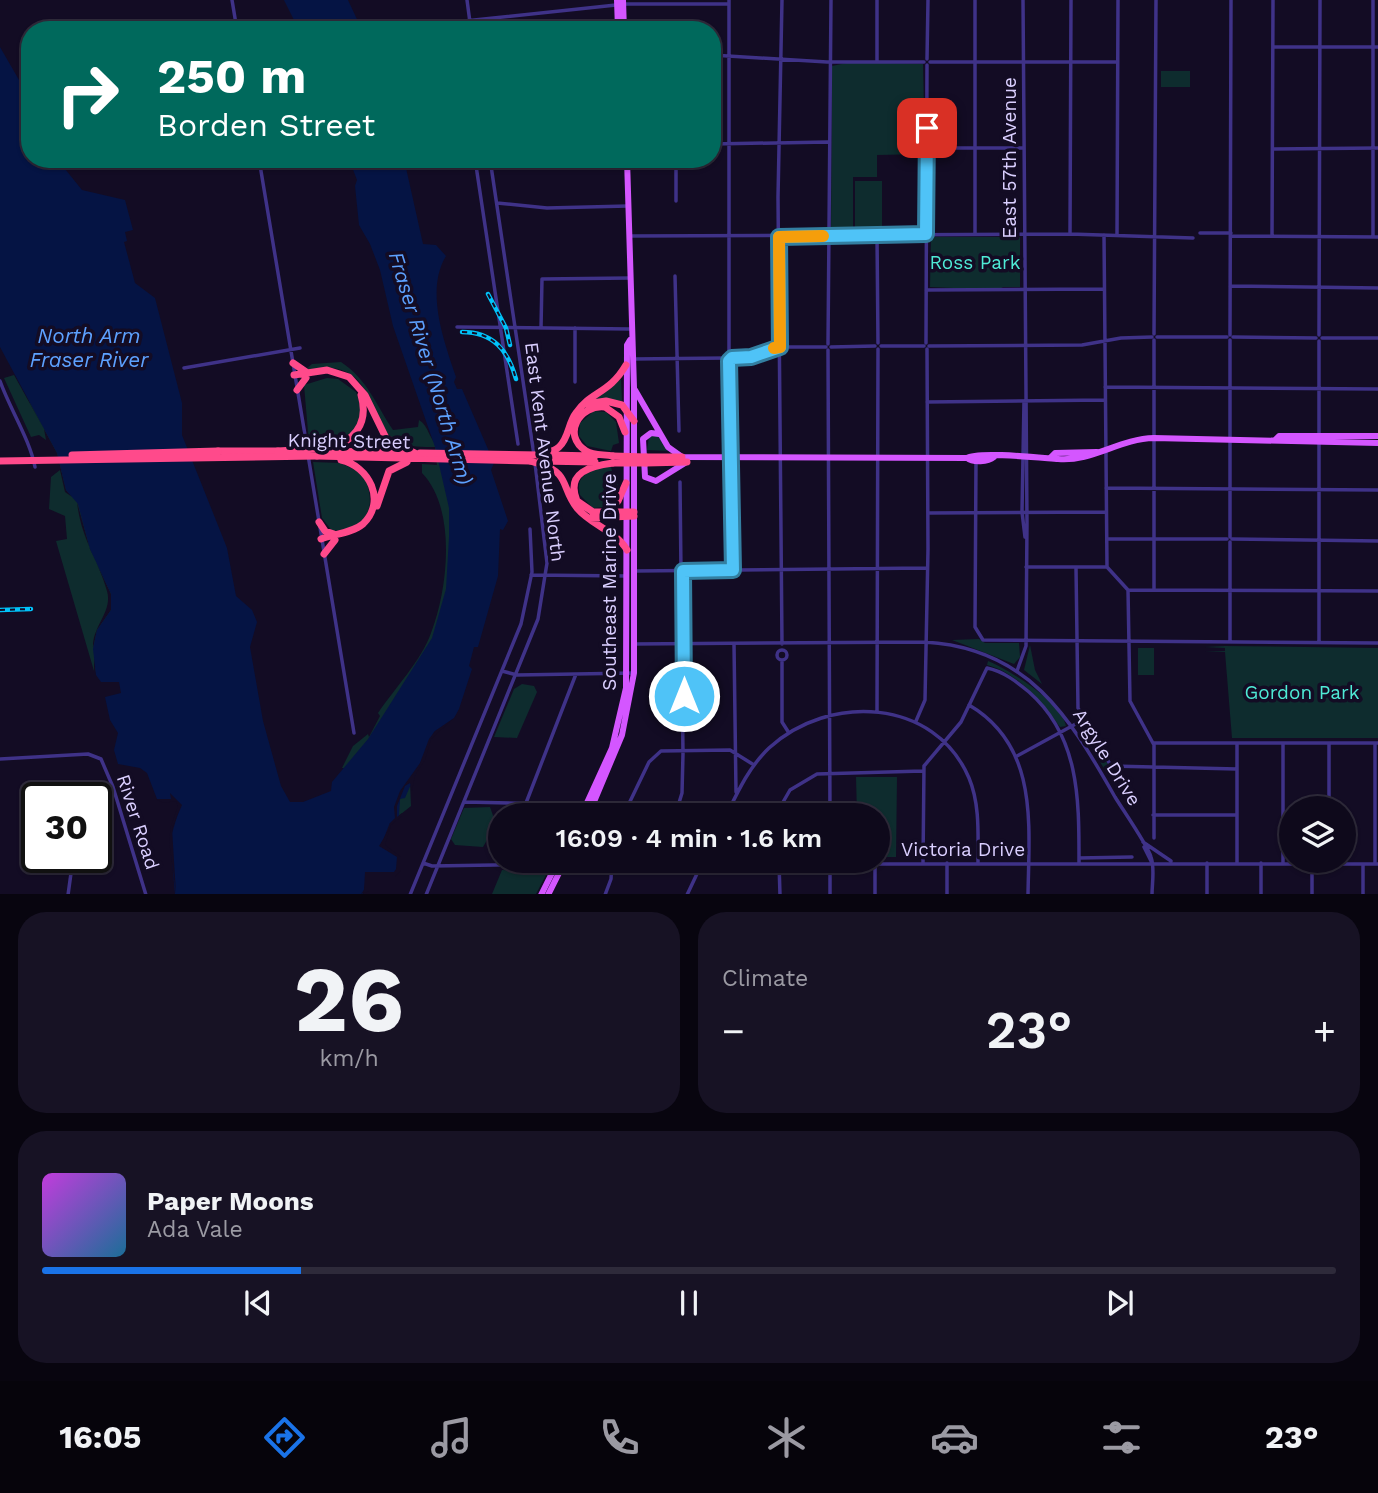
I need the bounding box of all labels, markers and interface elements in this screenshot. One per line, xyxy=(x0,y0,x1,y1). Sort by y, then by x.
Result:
text: 250 m xyxy=(157,47,306,105)
icon: right xyxy=(42,49,133,140)
street label: East 57th Avenue xyxy=(998,77,1021,239)
pin xyxy=(897,98,957,158)
text: Borden Street xyxy=(157,106,375,144)
icon: arrive xyxy=(908,109,946,147)
water label: Fraser River (North Arm) xyxy=(384,248,478,488)
park label: Ross Park xyxy=(929,251,1021,274)
water label: North Arm Fraser River xyxy=(29,323,149,372)
street label: East Kent Avenue North xyxy=(520,341,570,563)
street label: Knight Street xyxy=(287,428,411,454)
street label: Southeast Marine Drive xyxy=(598,473,621,691)
position arrow xyxy=(647,659,721,733)
park label: Gordon Park xyxy=(1244,681,1360,704)
street label: Argyle Drive xyxy=(1068,704,1146,810)
street label: River Road xyxy=(112,772,164,872)
speed limit sign: 30 xyxy=(21,782,112,873)
map controls xyxy=(1279,796,1356,873)
button: layers xyxy=(1279,796,1356,873)
text: 16:09 · 4 min · 1.6 km xyxy=(556,823,822,853)
street label: Victoria Drive xyxy=(901,838,1025,861)
text: 26 xyxy=(294,946,404,1053)
text: Climate xyxy=(722,965,808,992)
text: 23° xyxy=(986,1000,1072,1061)
text: − xyxy=(722,1009,745,1053)
text: + xyxy=(1313,1009,1336,1053)
text: km/h xyxy=(319,1045,379,1072)
text: Paper Moons xyxy=(147,1186,314,1216)
text: Ada Vale xyxy=(147,1216,243,1243)
icon: previous xyxy=(239,1284,277,1322)
icon: pause xyxy=(670,1284,708,1322)
icon: next xyxy=(1101,1284,1139,1322)
icon: directions xyxy=(260,1413,309,1462)
icon: music xyxy=(427,1413,476,1462)
icon: phone xyxy=(595,1413,644,1462)
icon: climate xyxy=(762,1413,811,1462)
icon: car xyxy=(930,1413,979,1462)
icon: filters xyxy=(1097,1413,1146,1462)
text: 16:05 xyxy=(59,1418,141,1456)
text: 23° xyxy=(1265,1418,1319,1456)

